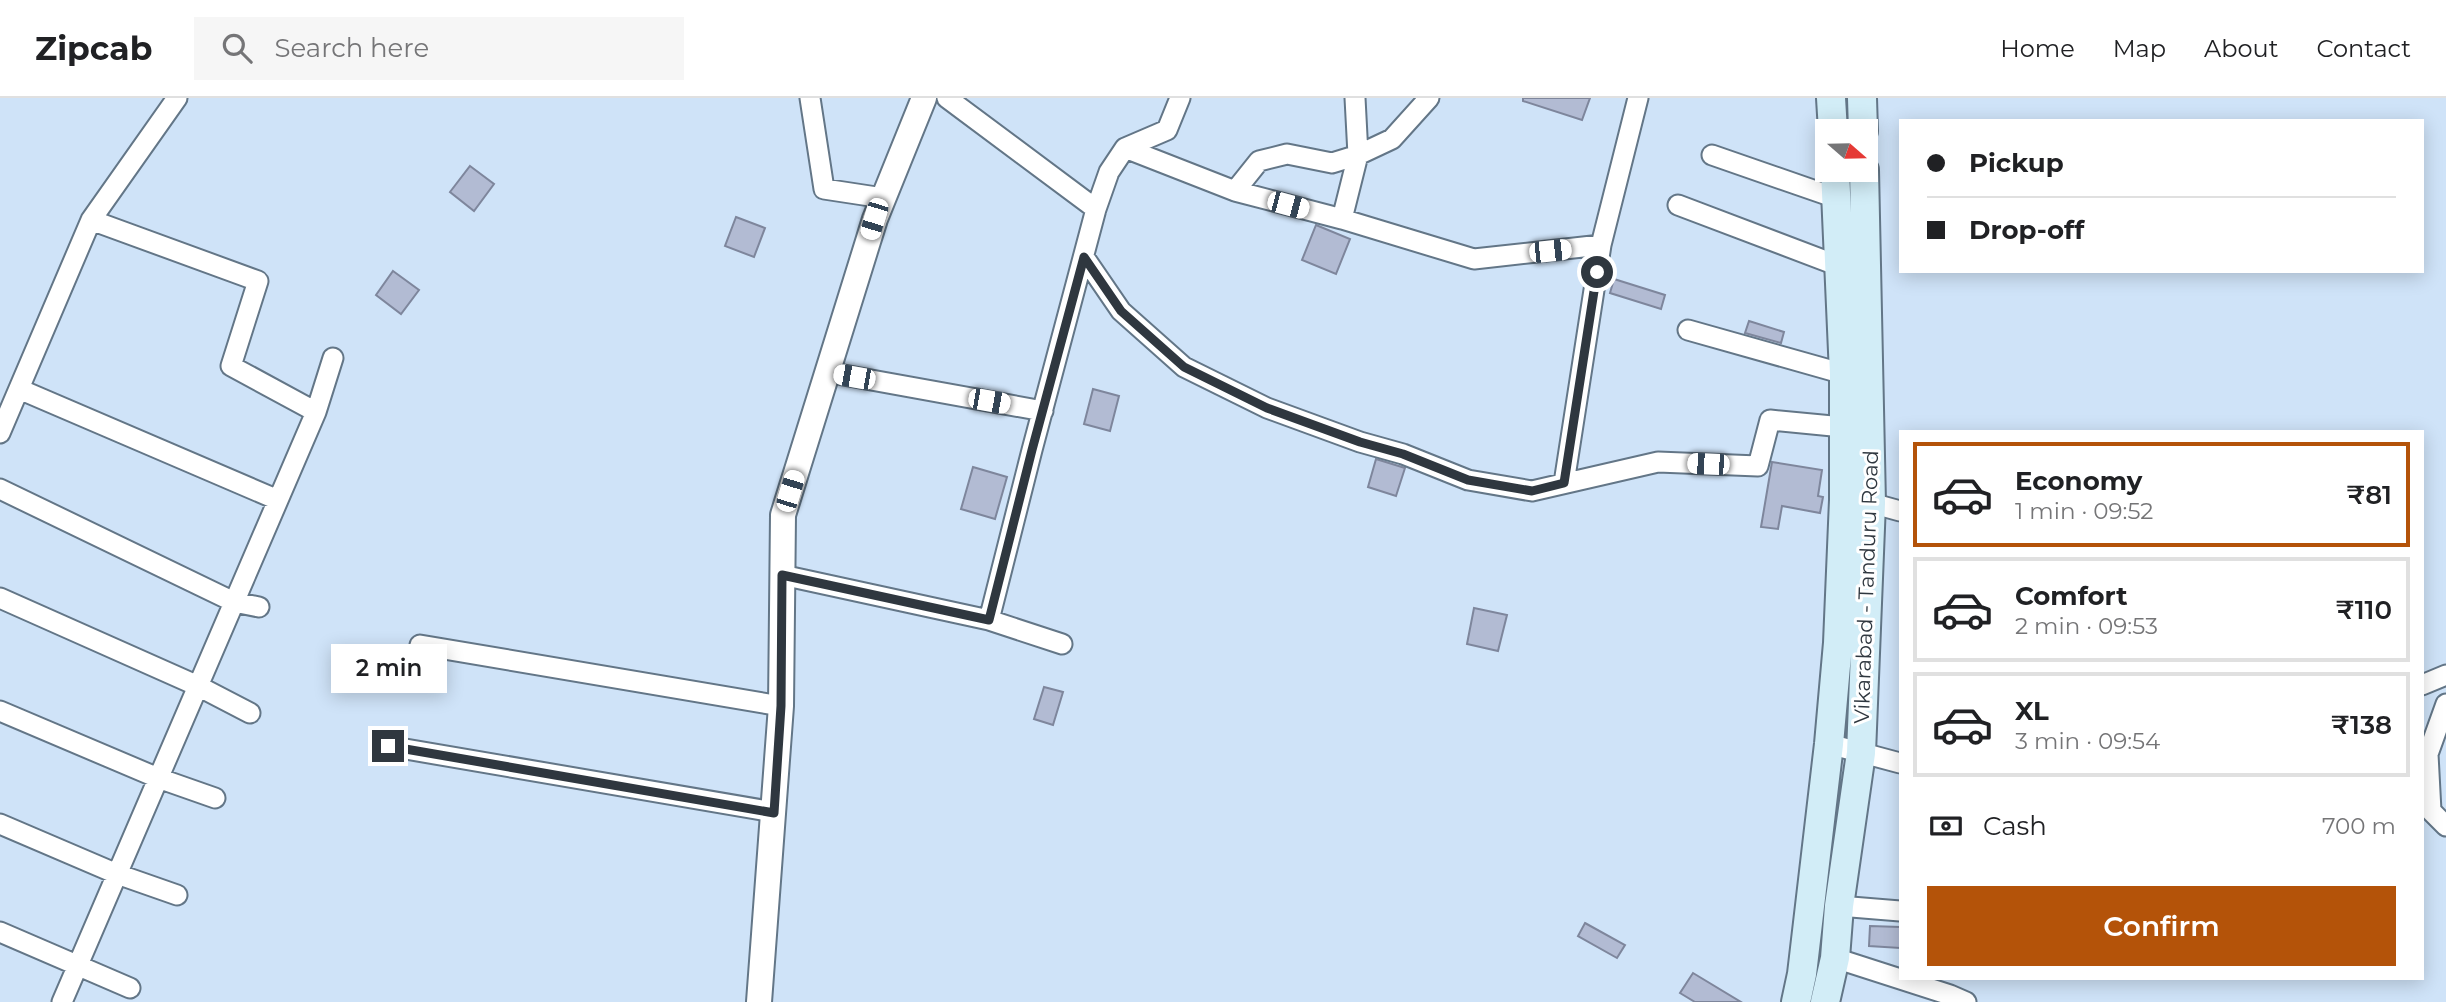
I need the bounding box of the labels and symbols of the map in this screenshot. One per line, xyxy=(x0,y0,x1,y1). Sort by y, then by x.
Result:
north arrow xyxy=(1815,119,1878,182)
car xyxy=(1265,189,1312,221)
car xyxy=(858,196,891,242)
car xyxy=(1529,238,1572,264)
route start xyxy=(1581,256,1613,288)
car xyxy=(832,363,877,391)
car xyxy=(967,387,1012,415)
street label: Vikarabad - Tanduru Road xyxy=(1849,450,1883,724)
car xyxy=(1687,453,1730,475)
car xyxy=(774,468,807,514)
callout: 2 min xyxy=(330,644,446,694)
route end xyxy=(372,730,404,762)

